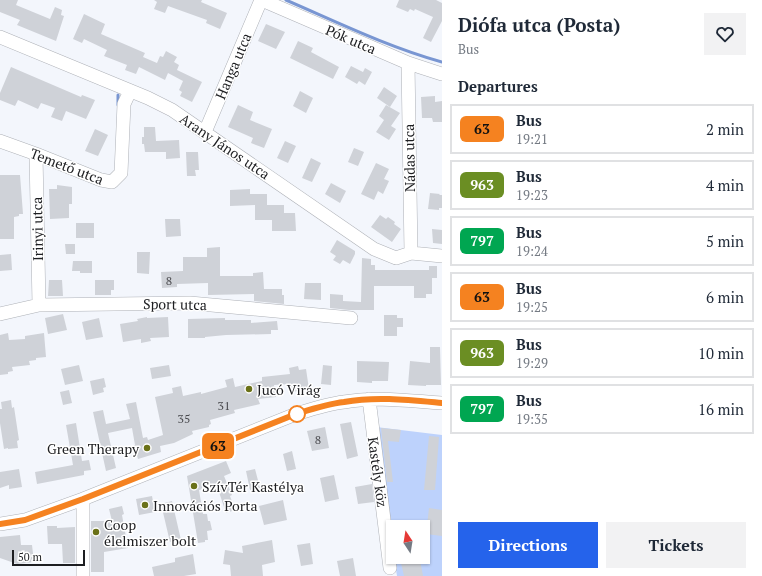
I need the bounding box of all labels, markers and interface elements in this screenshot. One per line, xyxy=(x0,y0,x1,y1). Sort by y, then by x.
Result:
text: Diófa utca (Posta) xyxy=(458,12,620,37)
button: heart xyxy=(704,13,746,55)
street label: Pók utca xyxy=(323,20,379,58)
street label: Hanga utca xyxy=(211,30,255,102)
text: Bus xyxy=(458,40,479,58)
text: Departures xyxy=(458,76,538,96)
street label: Arany János utca xyxy=(176,109,274,183)
text: Bus xyxy=(516,110,542,130)
text: 63 xyxy=(474,119,490,138)
text: 2 min xyxy=(706,119,744,139)
street label: Nádas utca xyxy=(399,124,419,192)
text: 19:21 xyxy=(516,130,548,148)
street label: Temető utca xyxy=(28,143,106,189)
text: Bus xyxy=(516,166,542,186)
text: 963 xyxy=(470,175,494,194)
text: 4 min xyxy=(706,175,744,195)
text: 19:23 xyxy=(516,186,548,204)
street label: Irinyi utca xyxy=(27,197,47,261)
text: Bus xyxy=(516,222,542,242)
text: 797 xyxy=(470,231,494,250)
text: 5 min xyxy=(706,231,744,251)
text: 19:24 xyxy=(516,242,548,260)
house number: 8 xyxy=(166,273,172,288)
text: Bus xyxy=(516,278,542,298)
text: 63 xyxy=(474,287,490,306)
text: 6 min xyxy=(706,287,744,307)
street label: Sport utca xyxy=(143,294,207,314)
text: 19:25 xyxy=(516,298,548,316)
text: Bus xyxy=(516,334,542,354)
text: 963 xyxy=(470,343,494,362)
text: 10 min xyxy=(698,343,744,363)
text: 19:29 xyxy=(516,354,548,372)
place label: Jucó Virág xyxy=(257,380,321,399)
marker: Jucó Virág xyxy=(244,384,254,394)
text: Bus xyxy=(516,390,542,410)
house number: 31 xyxy=(218,398,230,413)
text: 797 xyxy=(470,399,494,418)
text: 16 min xyxy=(698,399,744,419)
unlabelled marker xyxy=(288,405,306,423)
text: 19:35 xyxy=(516,410,548,428)
house number: 35 xyxy=(178,411,190,426)
house number: 8 xyxy=(315,432,321,447)
line badge: 63 xyxy=(200,433,236,459)
text: 63 xyxy=(210,436,226,455)
street label: Kastély köz xyxy=(364,436,392,508)
place label: Green Therapy xyxy=(47,439,140,458)
marker: Green Therapy xyxy=(142,443,152,453)
place label: SzívTér Kastélya xyxy=(202,477,304,496)
marker: SzívTér Kastélya xyxy=(189,481,199,491)
place label: Innovációs Porta xyxy=(153,496,257,515)
marker: Innovációs Porta xyxy=(140,500,150,510)
place label: Coop élelmiszer bolt xyxy=(104,515,197,550)
north arrow xyxy=(386,520,430,564)
map controls xyxy=(386,520,430,564)
button: Directions xyxy=(458,522,598,568)
button: Tickets xyxy=(606,522,746,568)
marker: Coop élelmiszer bolt xyxy=(91,527,101,537)
scale bar xyxy=(12,548,85,567)
text: 50 m xyxy=(18,550,42,564)

